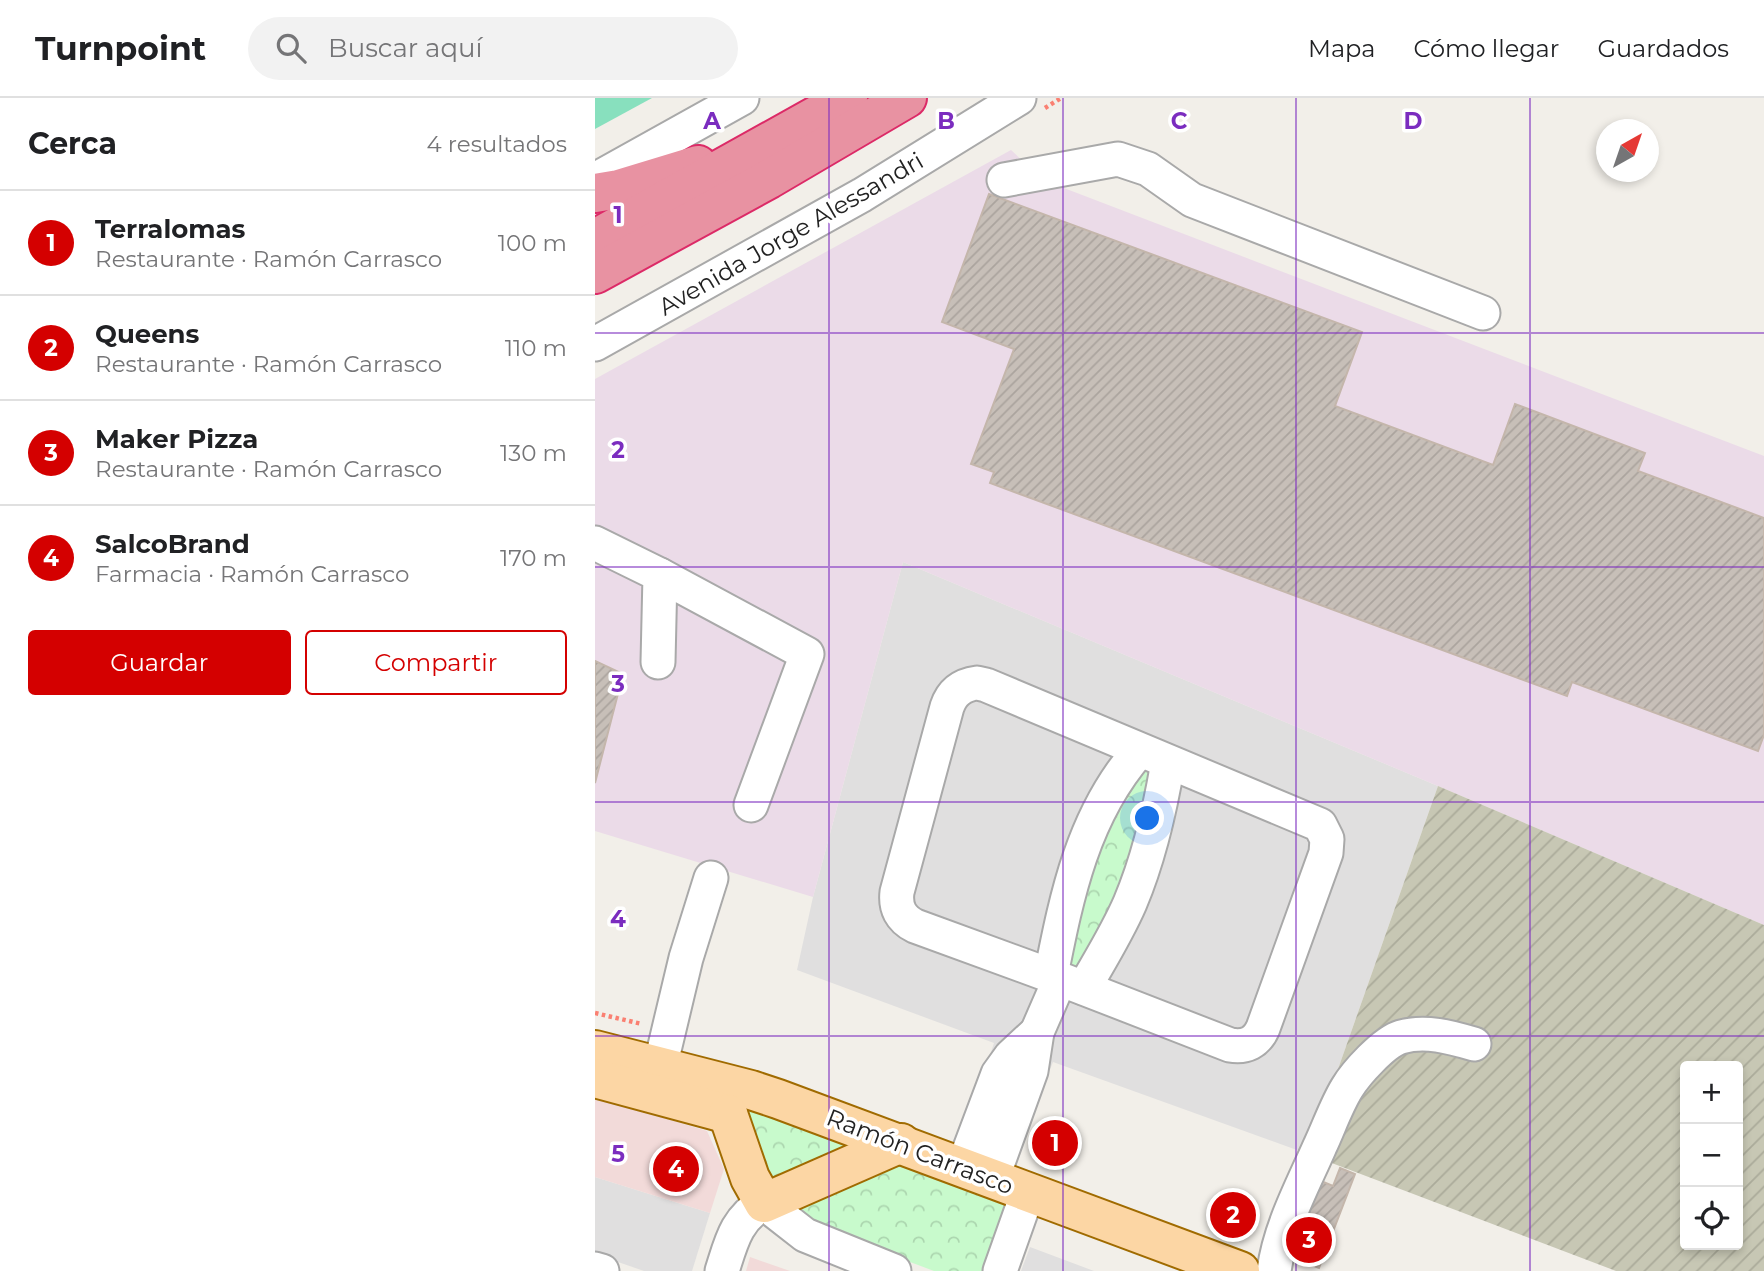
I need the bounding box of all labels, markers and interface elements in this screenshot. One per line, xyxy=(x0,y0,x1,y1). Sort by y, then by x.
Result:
search box xyxy=(248,17,738,80)
text: Turnpoint xyxy=(35,28,206,68)
icon: search xyxy=(272,29,310,67)
text: Buscar aquí xyxy=(328,32,482,64)
text: Mapa xyxy=(1308,34,1375,63)
text: Cómo llegar xyxy=(1413,34,1559,63)
text: Guardados xyxy=(1597,34,1729,63)
text: A xyxy=(702,107,721,135)
text: B xyxy=(937,107,955,135)
text: C xyxy=(1171,107,1188,135)
text: D xyxy=(1404,107,1423,135)
north arrow xyxy=(1596,119,1659,182)
text: Cerca xyxy=(28,125,117,162)
text: 4 resultados xyxy=(427,130,567,158)
street label: Avenida Jorge Alessandri xyxy=(653,146,928,321)
text: 1 xyxy=(613,201,623,229)
text: Terralomas xyxy=(95,213,245,245)
text: 1 xyxy=(46,229,56,257)
text: 100 m xyxy=(498,229,567,257)
text: Restaurante · Ramón Carrasco xyxy=(95,245,442,273)
text: Queens xyxy=(95,318,199,350)
text: 2 xyxy=(44,334,58,362)
text: 110 m xyxy=(505,334,567,362)
text: Restaurante · Ramón Carrasco xyxy=(95,350,442,378)
text: Maker Pizza xyxy=(95,423,258,455)
text: 2 xyxy=(611,436,625,464)
text: 3 xyxy=(44,439,58,467)
text: 130 m xyxy=(500,439,567,467)
text: Restaurante · Ramón Carrasco xyxy=(95,455,442,483)
text: SalcoBrand xyxy=(95,528,250,560)
text: 4 xyxy=(43,544,59,572)
text: 170 m xyxy=(500,544,567,572)
text: Farmacia · Ramón Carrasco xyxy=(95,560,410,588)
button: Guardar xyxy=(28,630,291,695)
button: Compartir xyxy=(305,630,567,695)
text: 3 xyxy=(610,670,625,698)
your location xyxy=(1130,801,1164,835)
text: 4 xyxy=(610,905,626,933)
map controls xyxy=(1680,1061,1743,1250)
button: + xyxy=(1680,1061,1743,1124)
street label: Ramón Carrasco xyxy=(823,1103,1018,1200)
pin: 1 xyxy=(1032,1117,1078,1169)
button: − xyxy=(1680,1124,1743,1187)
text: 5 xyxy=(611,1140,625,1168)
pin: 4 xyxy=(653,1143,699,1195)
button: locate xyxy=(1680,1187,1743,1250)
pin: 2 xyxy=(1210,1189,1256,1241)
pin: 3 xyxy=(1286,1214,1332,1266)

